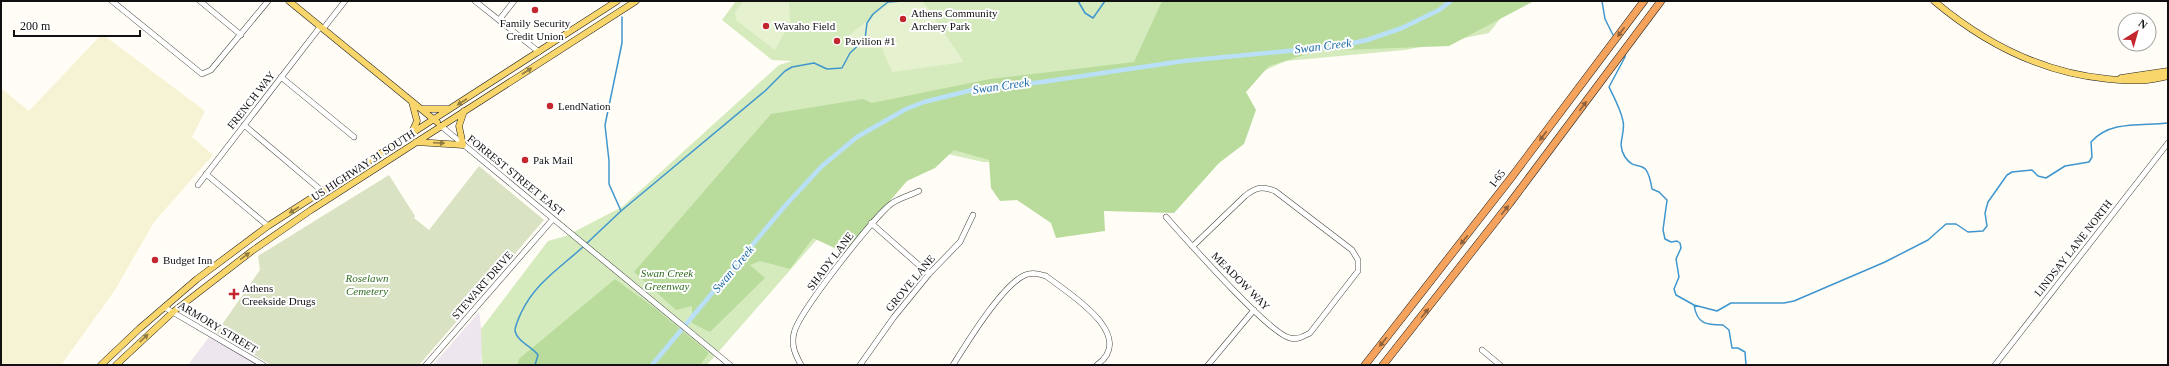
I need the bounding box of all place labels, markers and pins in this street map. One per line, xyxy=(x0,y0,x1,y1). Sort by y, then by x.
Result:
marker: Family Security Credit Union xyxy=(530,5,540,15)
place label: Athens Community Archery Park xyxy=(911,7,998,32)
marker: Athens Community Archery Park xyxy=(898,14,908,24)
place label: Family Security Credit Union xyxy=(500,17,571,42)
place label: Wavaho Field xyxy=(774,20,836,32)
marker: Wavaho Field xyxy=(761,21,771,31)
place label: Pavilion #1 xyxy=(845,35,895,47)
marker: Pavilion #1 xyxy=(832,36,842,46)
place label: LendNation xyxy=(558,100,611,112)
marker: LendNation xyxy=(545,101,555,111)
place label: Pak Mail xyxy=(533,154,573,166)
marker: Pak Mail xyxy=(520,155,530,165)
place label: Budget Inn xyxy=(163,254,213,266)
marker: Budget Inn xyxy=(150,255,160,265)
place label: Athens Creekside Drugs xyxy=(242,282,316,307)
marker: Athens Creekside Drugs xyxy=(229,289,239,299)

